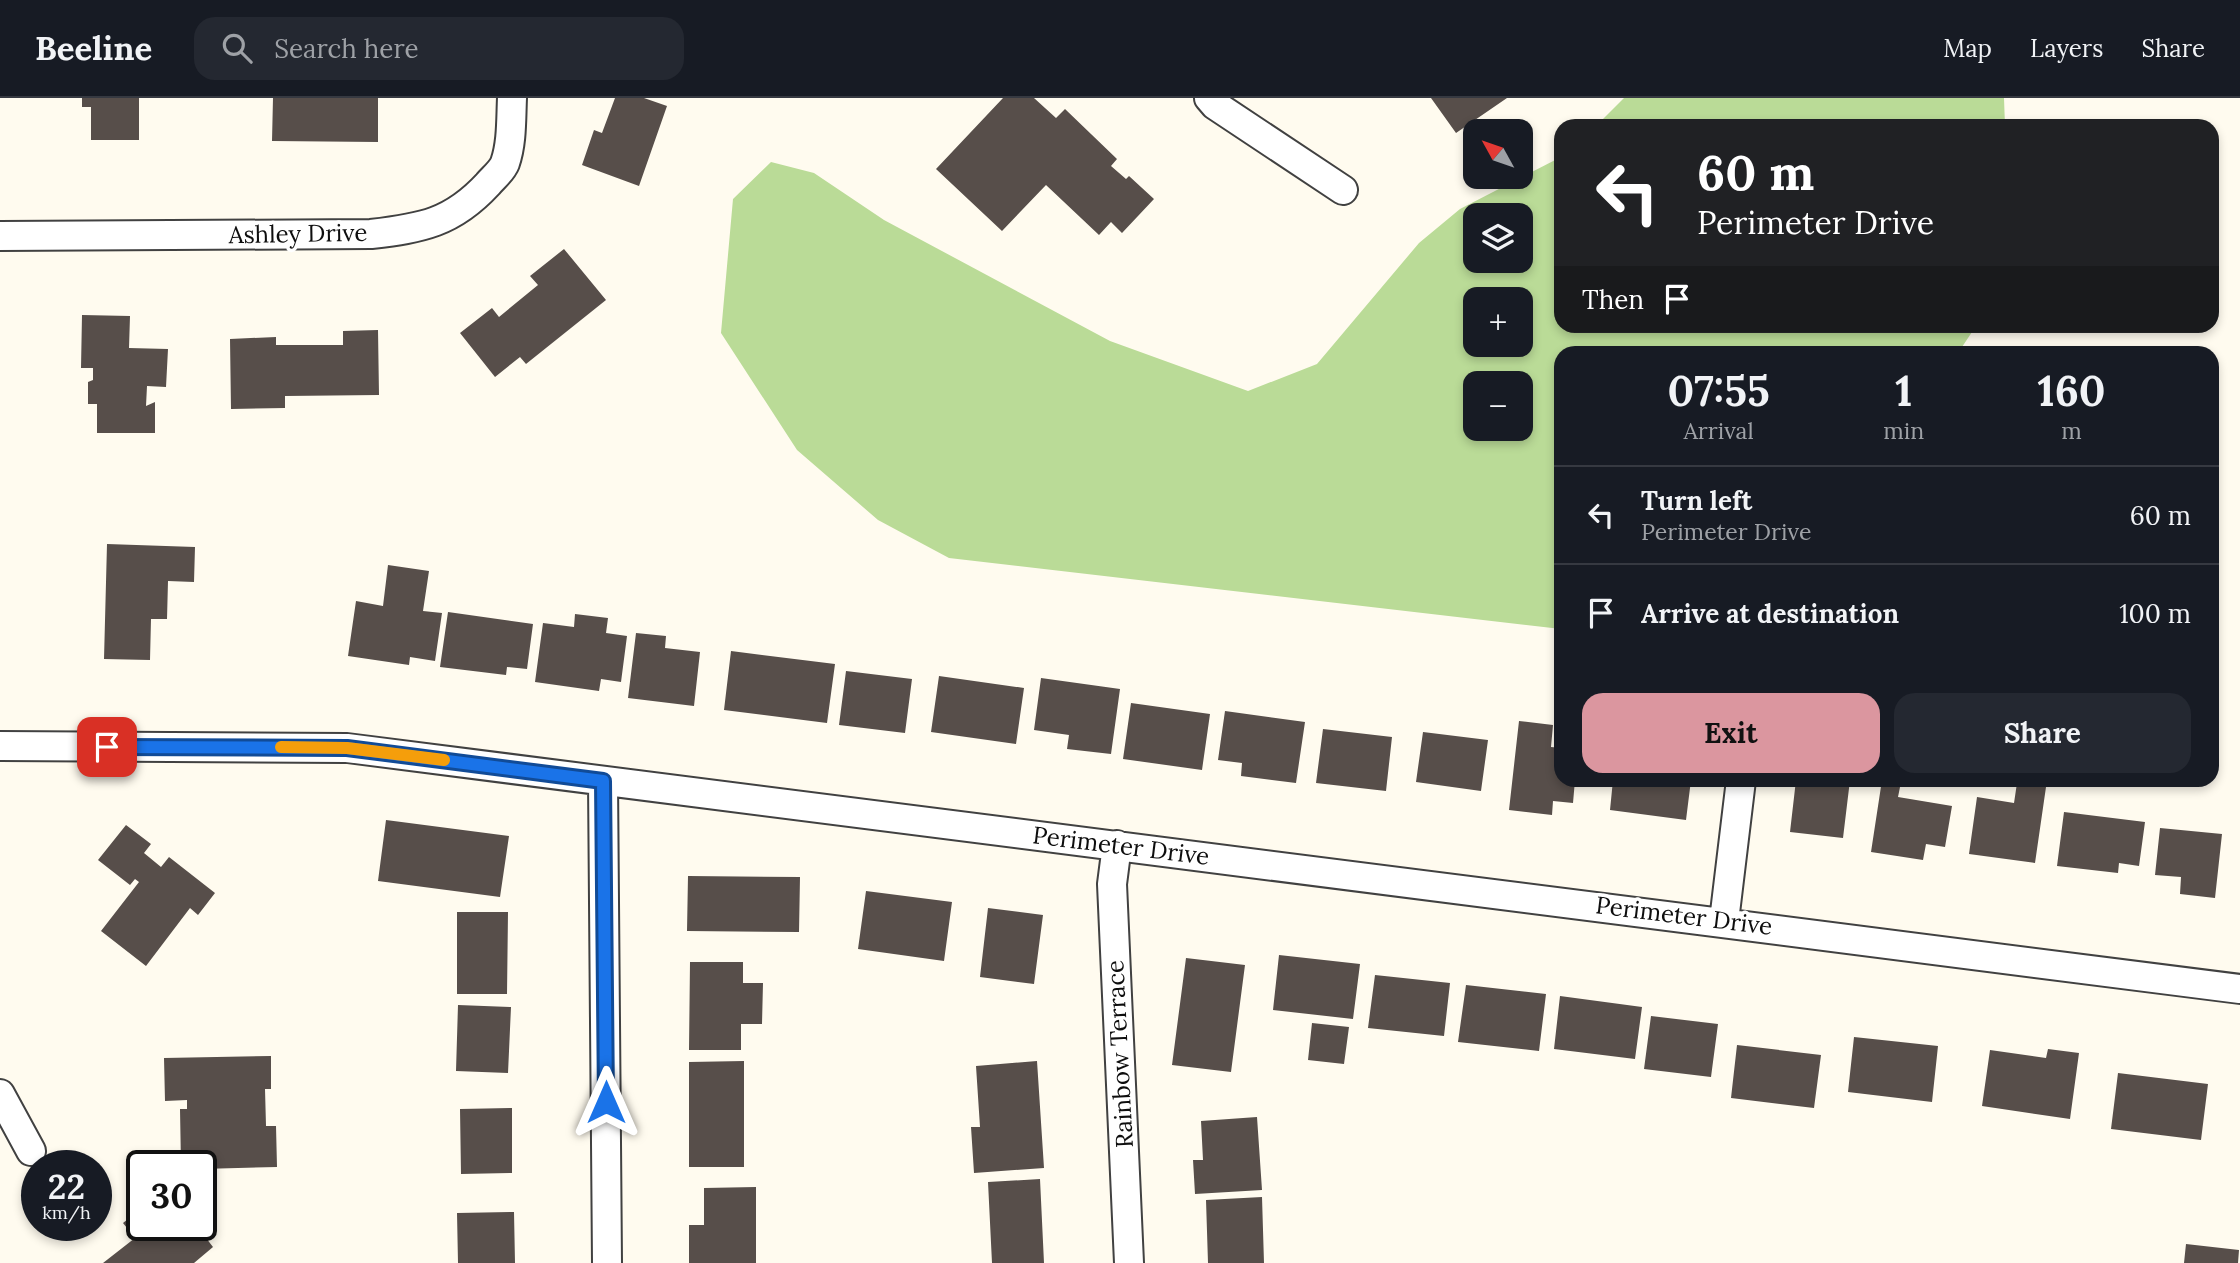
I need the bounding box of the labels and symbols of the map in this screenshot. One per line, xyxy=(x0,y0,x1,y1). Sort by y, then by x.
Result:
north arrow xyxy=(1463,119,1533,189)
street label: Ashley Drive xyxy=(227,217,368,250)
pin xyxy=(77,717,137,777)
street label: Perimeter Drive xyxy=(1031,819,1211,872)
street label: Perimeter Drive xyxy=(1594,889,1774,942)
street label: Rainbow Terrace xyxy=(1099,959,1140,1149)
position arrow xyxy=(569,1065,643,1139)
speed limit sign: 30 xyxy=(126,1150,217,1241)

